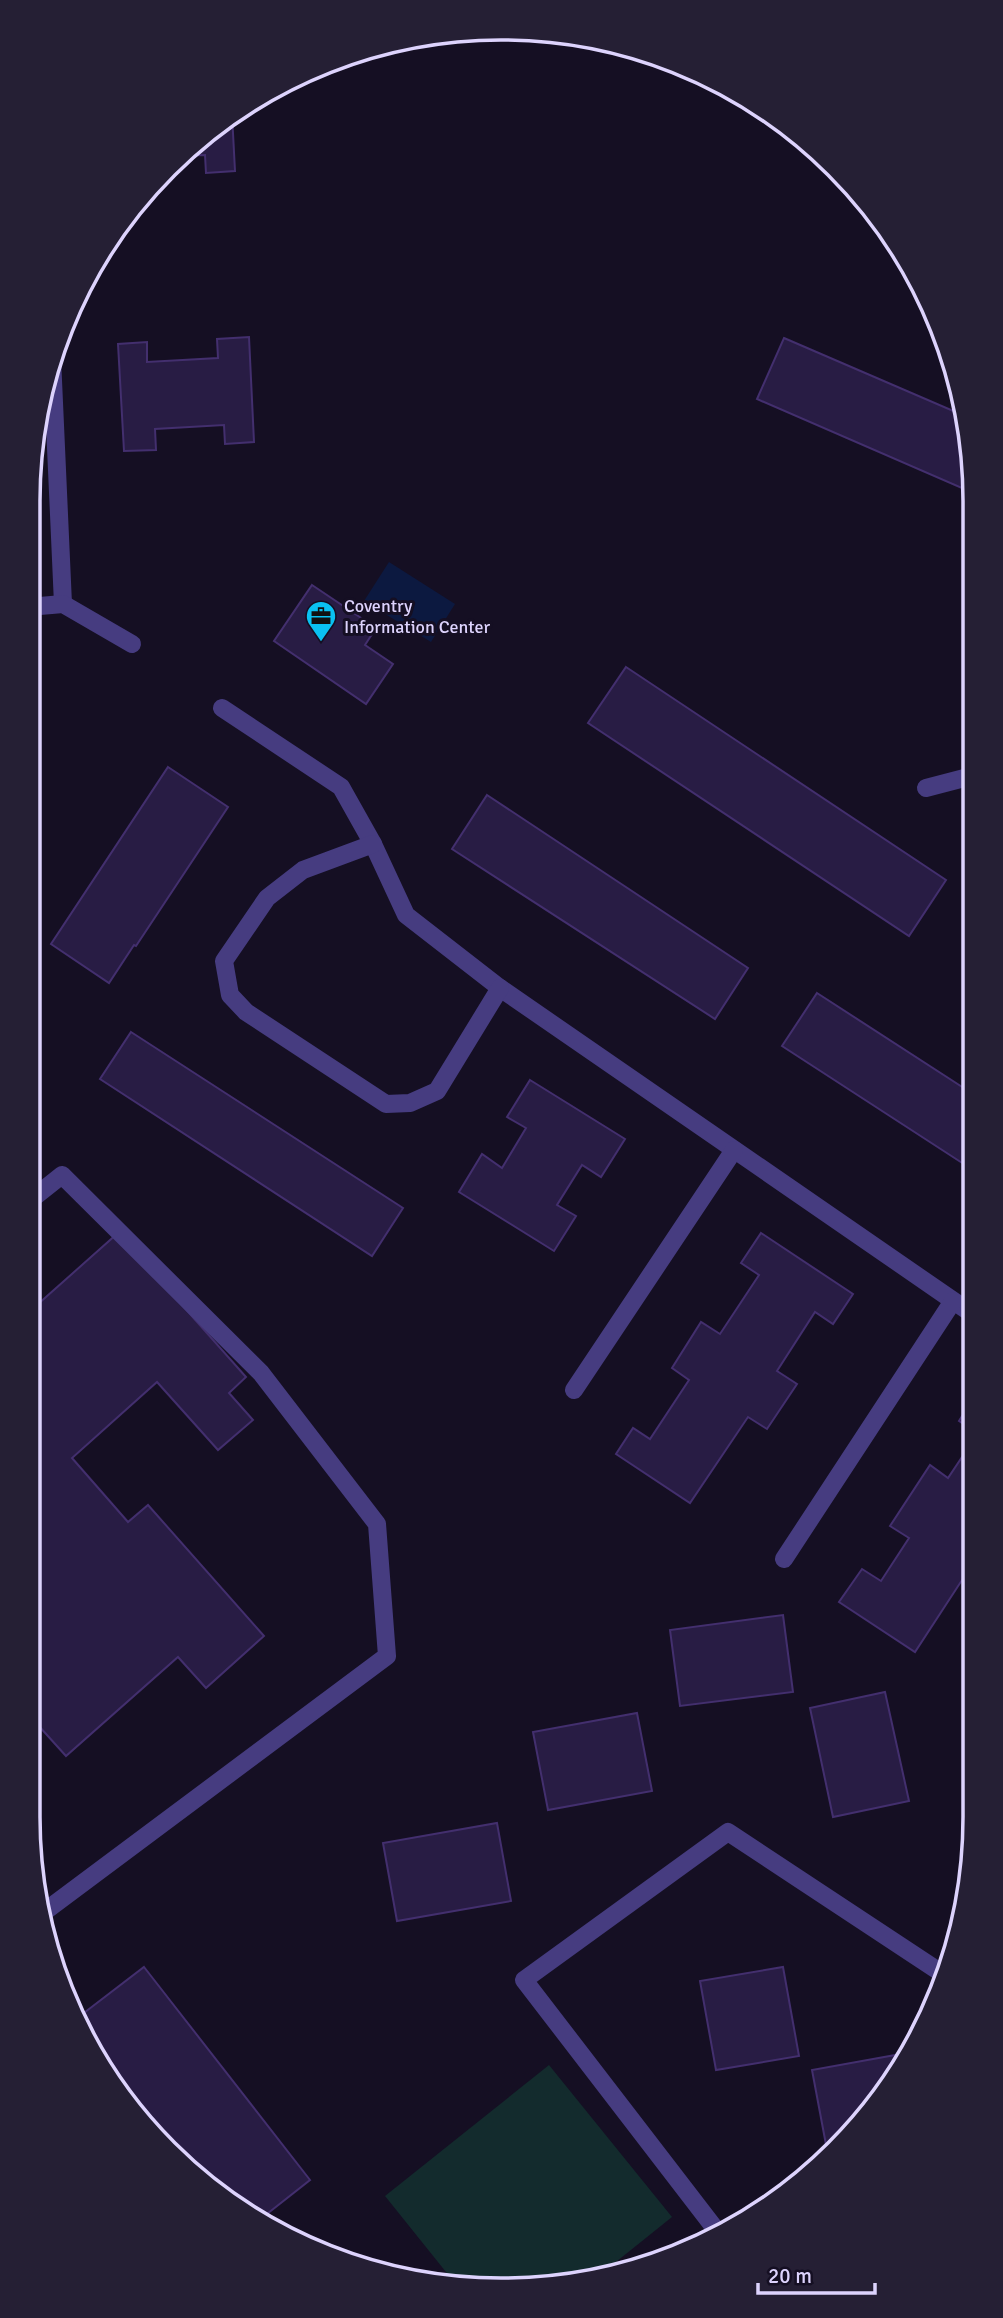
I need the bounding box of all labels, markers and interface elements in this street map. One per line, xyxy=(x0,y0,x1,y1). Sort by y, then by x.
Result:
place label: Coventry Information Center xyxy=(344,595,490,638)
office icon: Coventry Information Center xyxy=(304,599,338,643)
scale bar xyxy=(758,2252,875,2296)
text: 20 m xyxy=(768,2263,812,2289)

